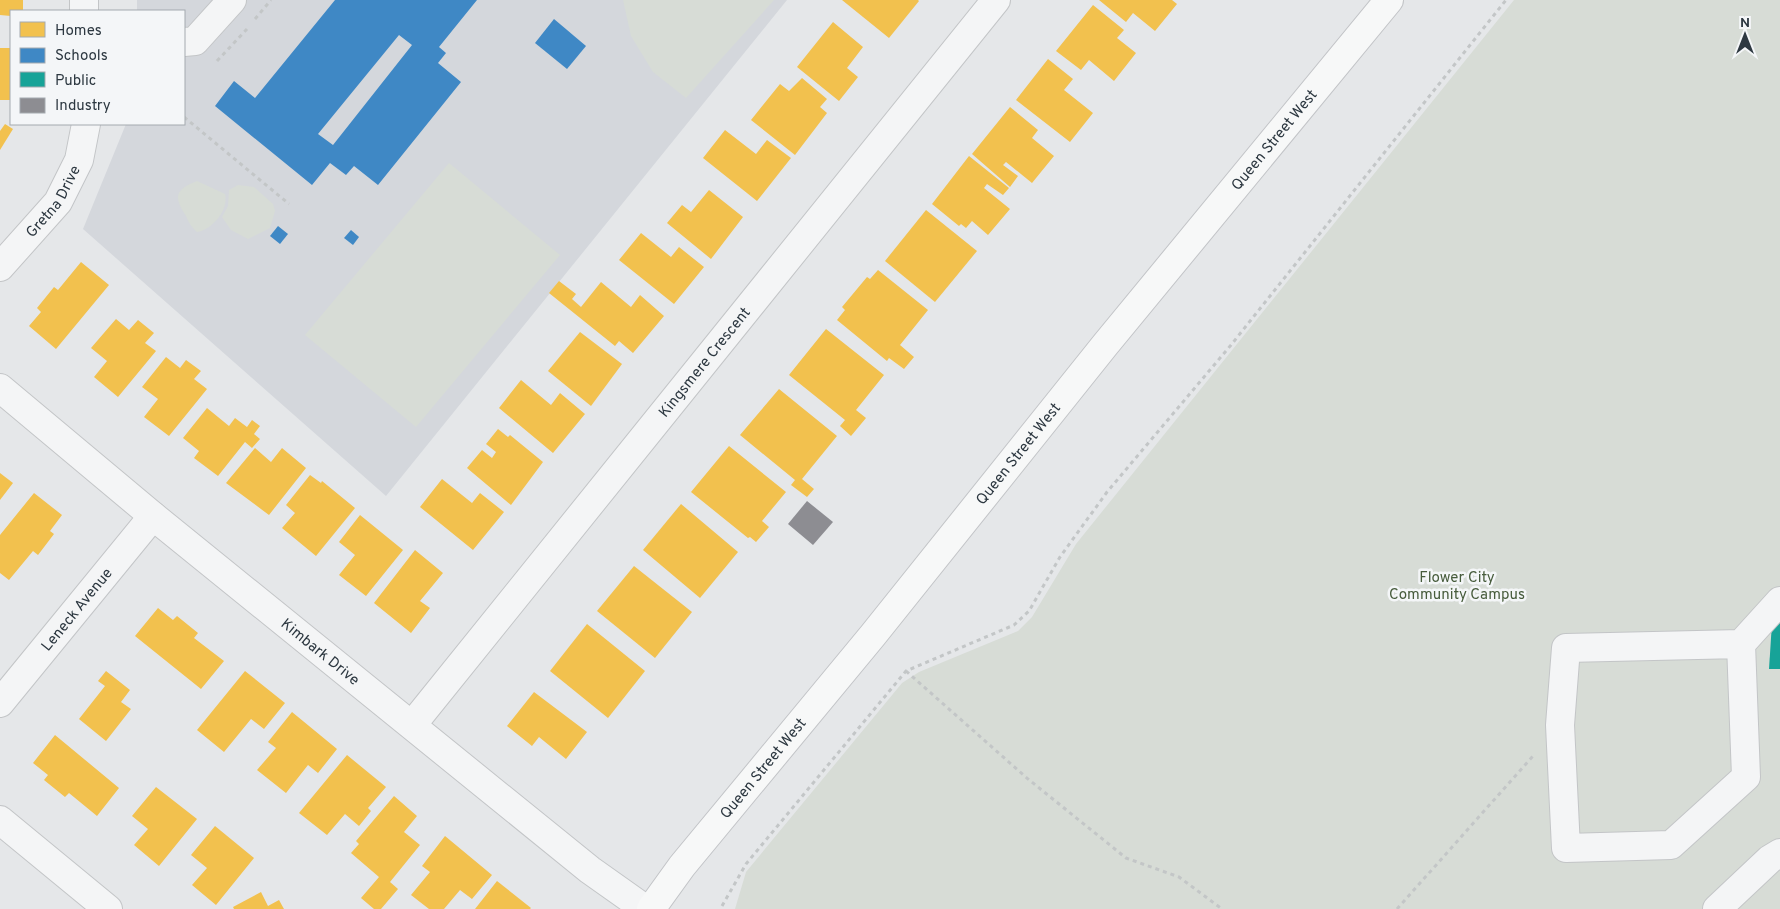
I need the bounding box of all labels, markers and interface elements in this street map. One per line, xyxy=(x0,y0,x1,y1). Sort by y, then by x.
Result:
legend xyxy=(10,10,185,125)
north arrow xyxy=(1720,10,1770,60)
text: N xyxy=(1740,15,1750,32)
text: Homes xyxy=(55,22,102,41)
text: Schools xyxy=(55,47,108,66)
text: Public xyxy=(55,72,96,91)
street label: Queen Street West xyxy=(1228,86,1322,195)
text: Industry xyxy=(55,97,111,116)
street label: Gretna Drive xyxy=(23,163,86,242)
street label: Kingsmere Crescent xyxy=(655,304,756,422)
street label: Queen Street West xyxy=(973,400,1066,509)
street label: Leneck Avenue xyxy=(38,565,118,656)
park label: Flower City Community Campus xyxy=(1389,569,1525,605)
street label: Kimbark Drive xyxy=(276,615,363,690)
street label: Queen Street West xyxy=(717,715,811,823)

